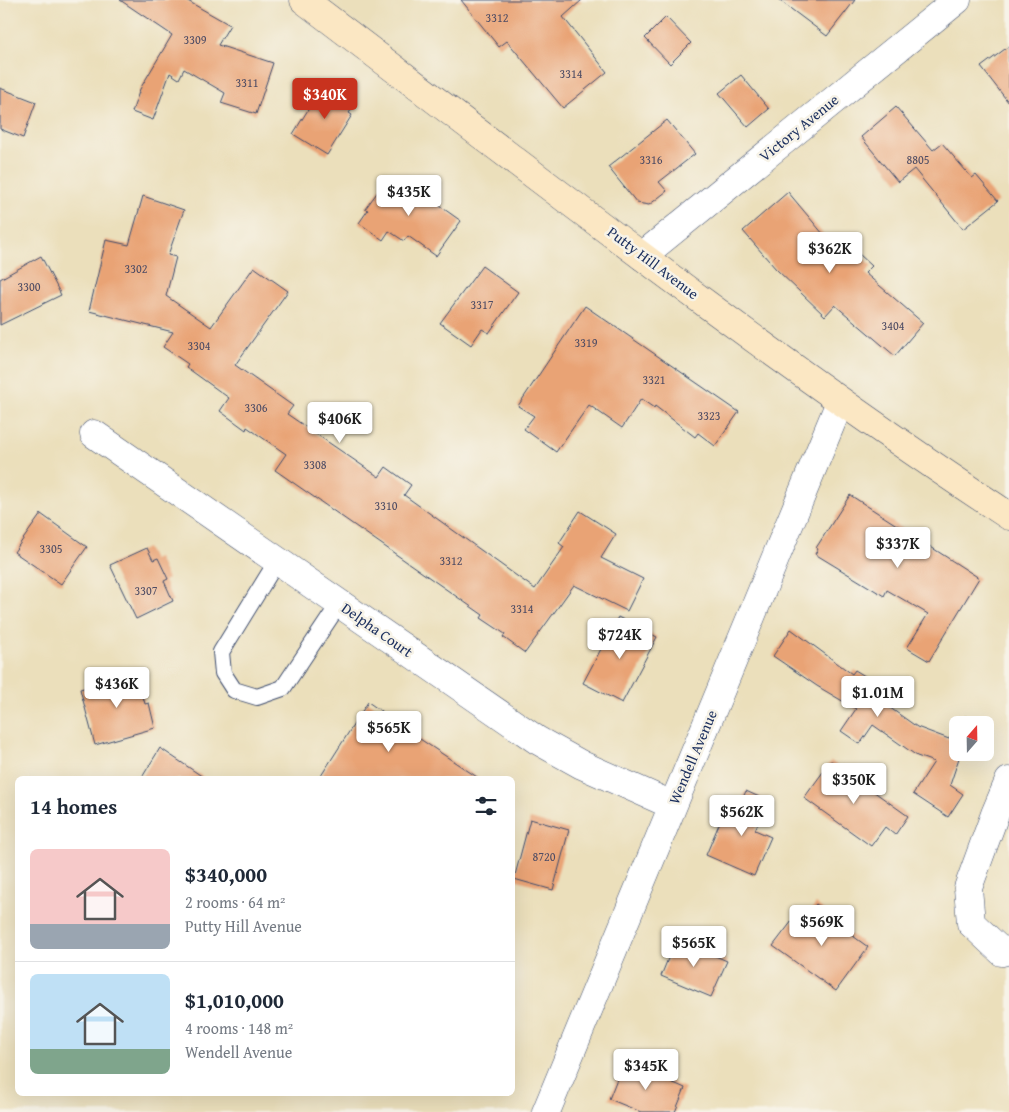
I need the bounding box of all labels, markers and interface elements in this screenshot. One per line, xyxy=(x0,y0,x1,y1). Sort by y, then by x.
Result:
house number: 3312 xyxy=(485,9,509,26)
house number: 3309 xyxy=(183,31,207,48)
house number: 3314 xyxy=(559,65,583,82)
house number: 3311 xyxy=(235,74,259,91)
pin: $340K xyxy=(290,78,360,120)
text: $340K xyxy=(303,82,347,106)
street label: Victory Avenue xyxy=(755,89,843,166)
house number: 3316 xyxy=(639,151,663,168)
house number: 8805 xyxy=(906,151,930,168)
pin: $435K xyxy=(374,174,444,217)
text: $435K xyxy=(387,179,431,203)
street label: Putty Hill Avenue xyxy=(603,221,703,304)
pin: $362K xyxy=(795,232,865,274)
text: $362K xyxy=(808,236,852,260)
house number: 3302 xyxy=(124,260,148,277)
house number: 3300 xyxy=(17,278,41,295)
house number: 3317 xyxy=(470,296,494,313)
house number: 3404 xyxy=(881,317,905,334)
house number: 3319 xyxy=(574,334,598,351)
house number: 3304 xyxy=(187,337,211,354)
house number: 3321 xyxy=(642,371,666,388)
house number: 3306 xyxy=(244,399,268,416)
pin: $406K xyxy=(305,402,375,444)
text: $406K xyxy=(318,406,362,430)
house number: 3323 xyxy=(697,407,721,424)
house number: 3308 xyxy=(303,456,327,473)
house number: 3310 xyxy=(374,497,398,514)
pin: $337K xyxy=(863,526,933,569)
text: $337K xyxy=(876,531,920,555)
house number: 3305 xyxy=(39,540,63,557)
house number: 3312 xyxy=(439,552,463,569)
house number: 3307 xyxy=(134,582,158,599)
street label: Delpha Court xyxy=(337,597,418,662)
house number: 3314 xyxy=(510,600,534,617)
pin: $724K xyxy=(585,618,655,660)
text: $724K xyxy=(598,622,642,646)
pin: $436K xyxy=(82,666,152,709)
text: $436K xyxy=(95,671,139,695)
pin: $1.01M xyxy=(837,676,919,718)
text: $1.01M xyxy=(852,680,904,704)
street label: Wendell Avenue xyxy=(663,706,722,807)
pin: $565K xyxy=(354,710,424,753)
text: $565K xyxy=(367,715,411,739)
north arrow xyxy=(949,716,994,761)
map controls xyxy=(949,716,994,761)
pin: $350K xyxy=(819,762,889,805)
text: $350K xyxy=(832,767,876,791)
text: 14 homes xyxy=(30,791,117,822)
icon: filters xyxy=(472,792,500,820)
pin: $562K xyxy=(707,794,777,837)
text: $562K xyxy=(720,799,764,823)
house number: 8720 xyxy=(532,848,556,865)
text: $340,000 xyxy=(185,859,267,890)
icon: home xyxy=(70,869,130,929)
text: 2 rooms · 64 m² xyxy=(185,890,285,914)
pin: $569K xyxy=(787,904,857,947)
text: $569K xyxy=(800,909,844,933)
text: Putty Hill Avenue xyxy=(185,914,302,938)
pin: $565K xyxy=(659,926,729,968)
text: $565K xyxy=(672,930,716,954)
text: $1,010,000 xyxy=(185,985,284,1016)
icon: home xyxy=(70,994,130,1054)
text: 4 rooms · 148 m² xyxy=(185,1016,293,1040)
text: Wendell Avenue xyxy=(185,1040,292,1064)
pin: $345K xyxy=(611,1048,681,1091)
text: $345K xyxy=(624,1053,668,1077)

